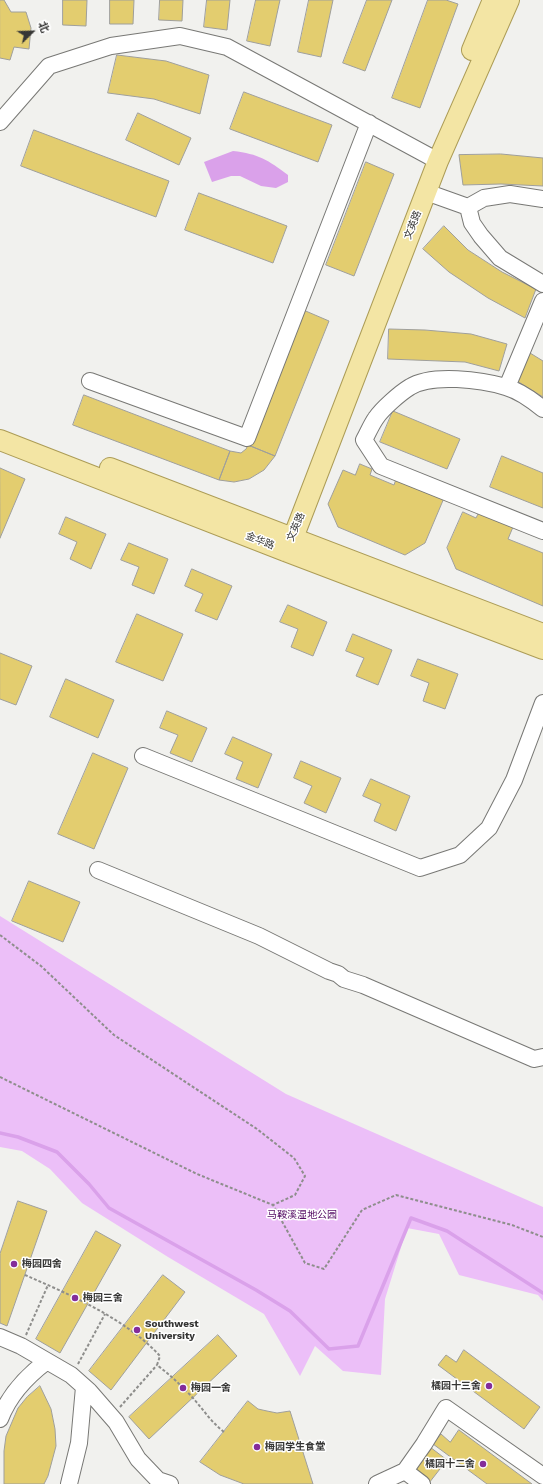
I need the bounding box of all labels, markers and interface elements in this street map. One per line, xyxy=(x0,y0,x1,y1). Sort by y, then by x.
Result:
north arrow xyxy=(12,12,52,52)
text: 北 xyxy=(35,20,52,35)
street label: 文英路 xyxy=(402,209,424,241)
street label: 文英路 xyxy=(285,511,307,543)
street label: 金华路 xyxy=(244,530,276,552)
park label: 马鞍溪湿地公园 xyxy=(267,1209,337,1221)
place label: 梅园四舍 xyxy=(22,1258,62,1270)
marker: 梅园四舍 xyxy=(9,1259,19,1269)
place label: 梅园三舍 xyxy=(83,1292,123,1304)
marker: 梅园三舍 xyxy=(70,1293,80,1303)
place label: Southwest University xyxy=(145,1318,199,1342)
marker: Southwest University xyxy=(132,1325,142,1335)
place label: 橘园十三舍 xyxy=(431,1380,481,1392)
marker: 橘园十三舍 xyxy=(484,1381,494,1391)
place label: 梅园一舍 xyxy=(191,1382,231,1394)
marker: 梅园一舍 xyxy=(178,1383,188,1393)
place label: 梅园学生食堂 xyxy=(265,1441,325,1453)
marker: 梅园学生食堂 xyxy=(252,1442,262,1452)
place label: 橘园十二舍 xyxy=(425,1458,475,1470)
marker: 橘园十二舍 xyxy=(478,1459,488,1469)

